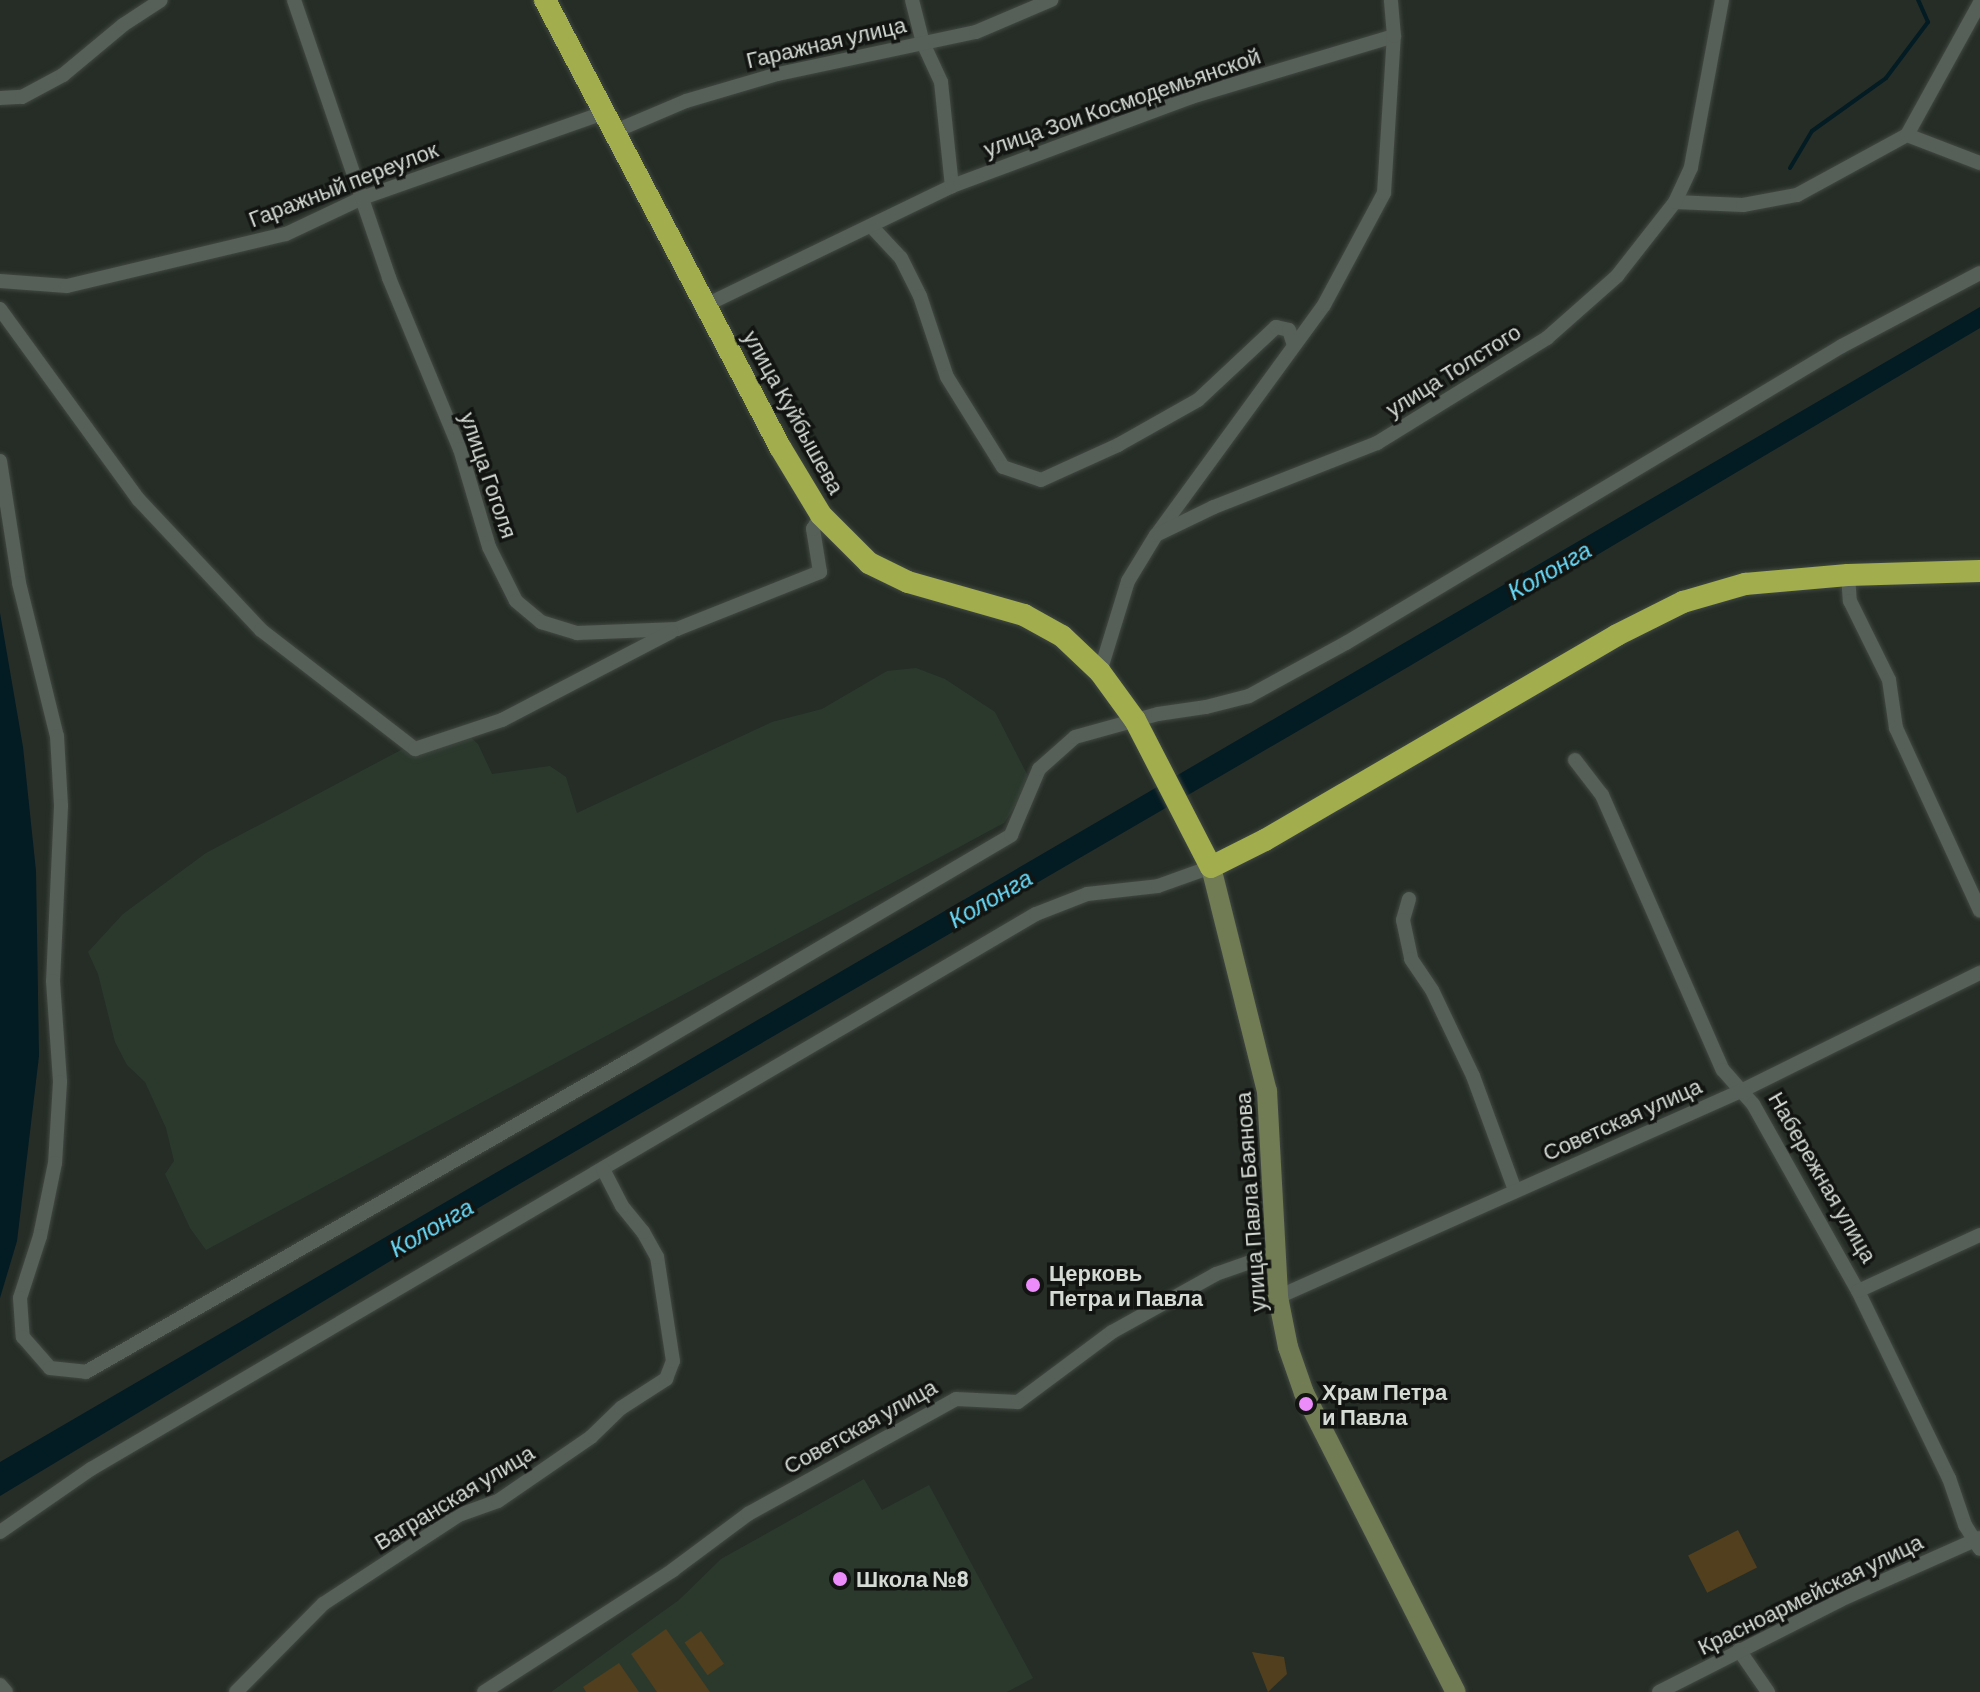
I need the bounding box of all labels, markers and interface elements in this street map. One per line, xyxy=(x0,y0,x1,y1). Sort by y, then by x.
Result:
street label: Гаражная улица xyxy=(743,11,909,73)
street label: улица Зои Космодемьянской xyxy=(980,42,1264,162)
street label: Гаражный переулок xyxy=(245,136,441,232)
street label: улица Толстого xyxy=(1381,318,1525,422)
street label: улица Куйбышева xyxy=(738,326,850,498)
street label: улица Гоголя xyxy=(455,408,523,542)
water label: Колонга xyxy=(1502,535,1596,605)
water label: Колонга xyxy=(943,863,1037,933)
street label: Советская улица xyxy=(1539,1072,1705,1166)
street label: Набережная улица xyxy=(1763,1087,1883,1267)
street label: улица Павла Баянова xyxy=(1229,1091,1271,1313)
water label: Колонга xyxy=(384,1192,478,1262)
place label: Церковь Петра и Павла xyxy=(1049,1259,1203,1310)
marker: Церковь Петра и Павла xyxy=(1024,1276,1042,1294)
street label: Советская улица xyxy=(779,1373,941,1479)
place label: Храм Петра и Павла xyxy=(1322,1378,1447,1430)
marker: Храм Петра и Павла xyxy=(1297,1395,1315,1413)
street label: Вагранская улица xyxy=(369,1439,539,1555)
street label: Красноармейская улица xyxy=(1693,1528,1927,1660)
place label: Школа №8 xyxy=(856,1566,969,1592)
marker: Школа №8 xyxy=(831,1570,849,1588)

